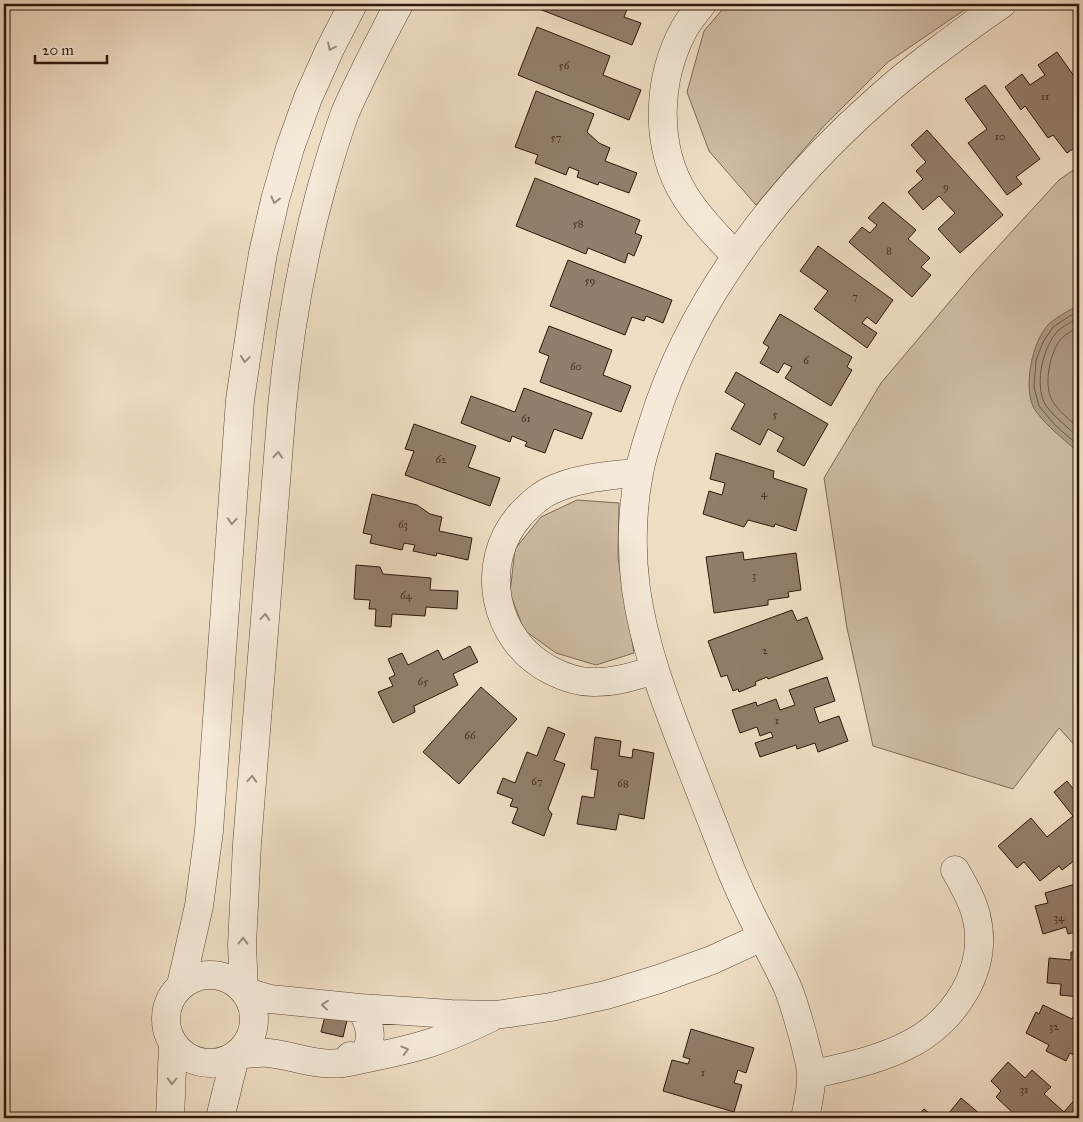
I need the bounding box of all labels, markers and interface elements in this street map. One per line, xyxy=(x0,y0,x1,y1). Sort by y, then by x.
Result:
scale bar xyxy=(35,32,108,64)
text: 20 m xyxy=(42,41,74,59)
one-way arrow xyxy=(327,42,337,51)
house number: 56 xyxy=(559,59,570,72)
house number: 11 xyxy=(1041,90,1049,103)
house number: 10 xyxy=(995,130,1005,143)
house number: 57 xyxy=(551,131,562,144)
house number: 9 xyxy=(943,180,949,193)
one-way arrow xyxy=(271,195,281,203)
house number: 58 xyxy=(573,217,584,230)
house number: 8 xyxy=(886,244,892,257)
house number: 59 xyxy=(584,274,596,287)
house number: 7 xyxy=(852,290,858,303)
house number: 6 xyxy=(803,354,809,367)
one-way arrow xyxy=(241,355,251,364)
house number: 60 xyxy=(570,360,582,373)
house number: 5 xyxy=(772,408,778,421)
house number: 61 xyxy=(521,412,531,425)
one-way arrow xyxy=(272,451,283,459)
house number: 62 xyxy=(435,453,447,466)
house number: 4 xyxy=(761,487,768,500)
one-way arrow xyxy=(227,517,238,525)
house number: 63 xyxy=(398,518,408,531)
house number: 3 xyxy=(752,569,756,582)
house number: 64 xyxy=(400,589,413,602)
one-way arrow xyxy=(259,613,270,621)
house number: 2 xyxy=(762,644,768,657)
house number: 65 xyxy=(418,675,428,688)
house number: 1 xyxy=(775,714,779,727)
house number: 66 xyxy=(464,729,476,742)
one-way arrow xyxy=(247,775,258,783)
house number: 67 xyxy=(531,775,543,788)
house number: 68 xyxy=(617,777,629,790)
house number: 34 xyxy=(1054,911,1065,924)
one-way arrow xyxy=(238,937,248,945)
one-way arrow xyxy=(321,1000,329,1011)
house number: 32 xyxy=(1049,1020,1059,1033)
one-way arrow xyxy=(401,1045,409,1055)
house number: 1 xyxy=(701,1066,705,1079)
one-way arrow xyxy=(167,1078,177,1086)
house number: 31 xyxy=(1020,1083,1028,1096)

